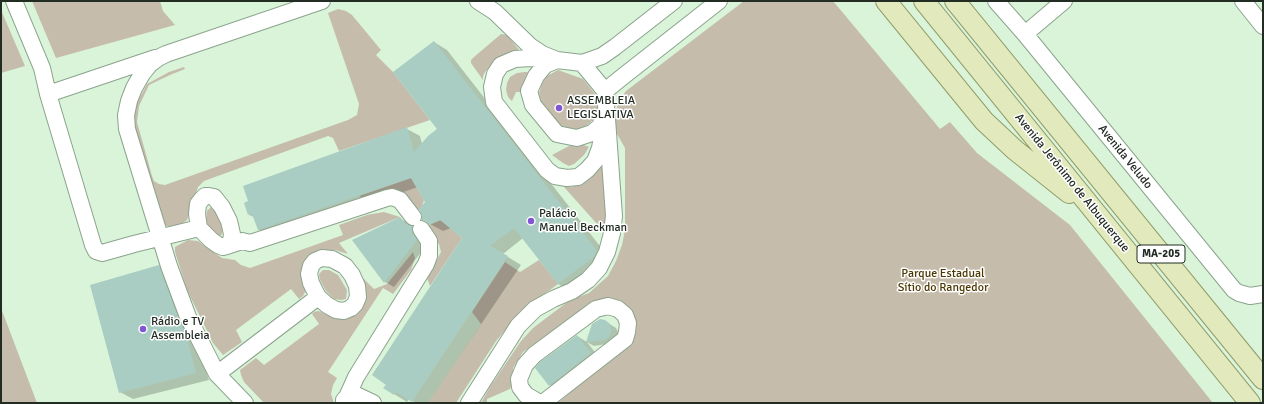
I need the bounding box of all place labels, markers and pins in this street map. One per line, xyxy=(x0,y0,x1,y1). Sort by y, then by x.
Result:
place label: ASSEMBLEIA LEGISLATIVA xyxy=(567,94,635,122)
marker: ASSEMBLEIA LEGISLATIVA xyxy=(554,103,564,113)
place label: Palácio Manuel Beckman xyxy=(539,207,627,235)
marker: Palácio Manuel Beckman xyxy=(526,216,536,226)
place label: Rádio e TV Assembleia xyxy=(151,315,209,343)
marker: Rádio e TV Assembleia xyxy=(138,324,148,334)

